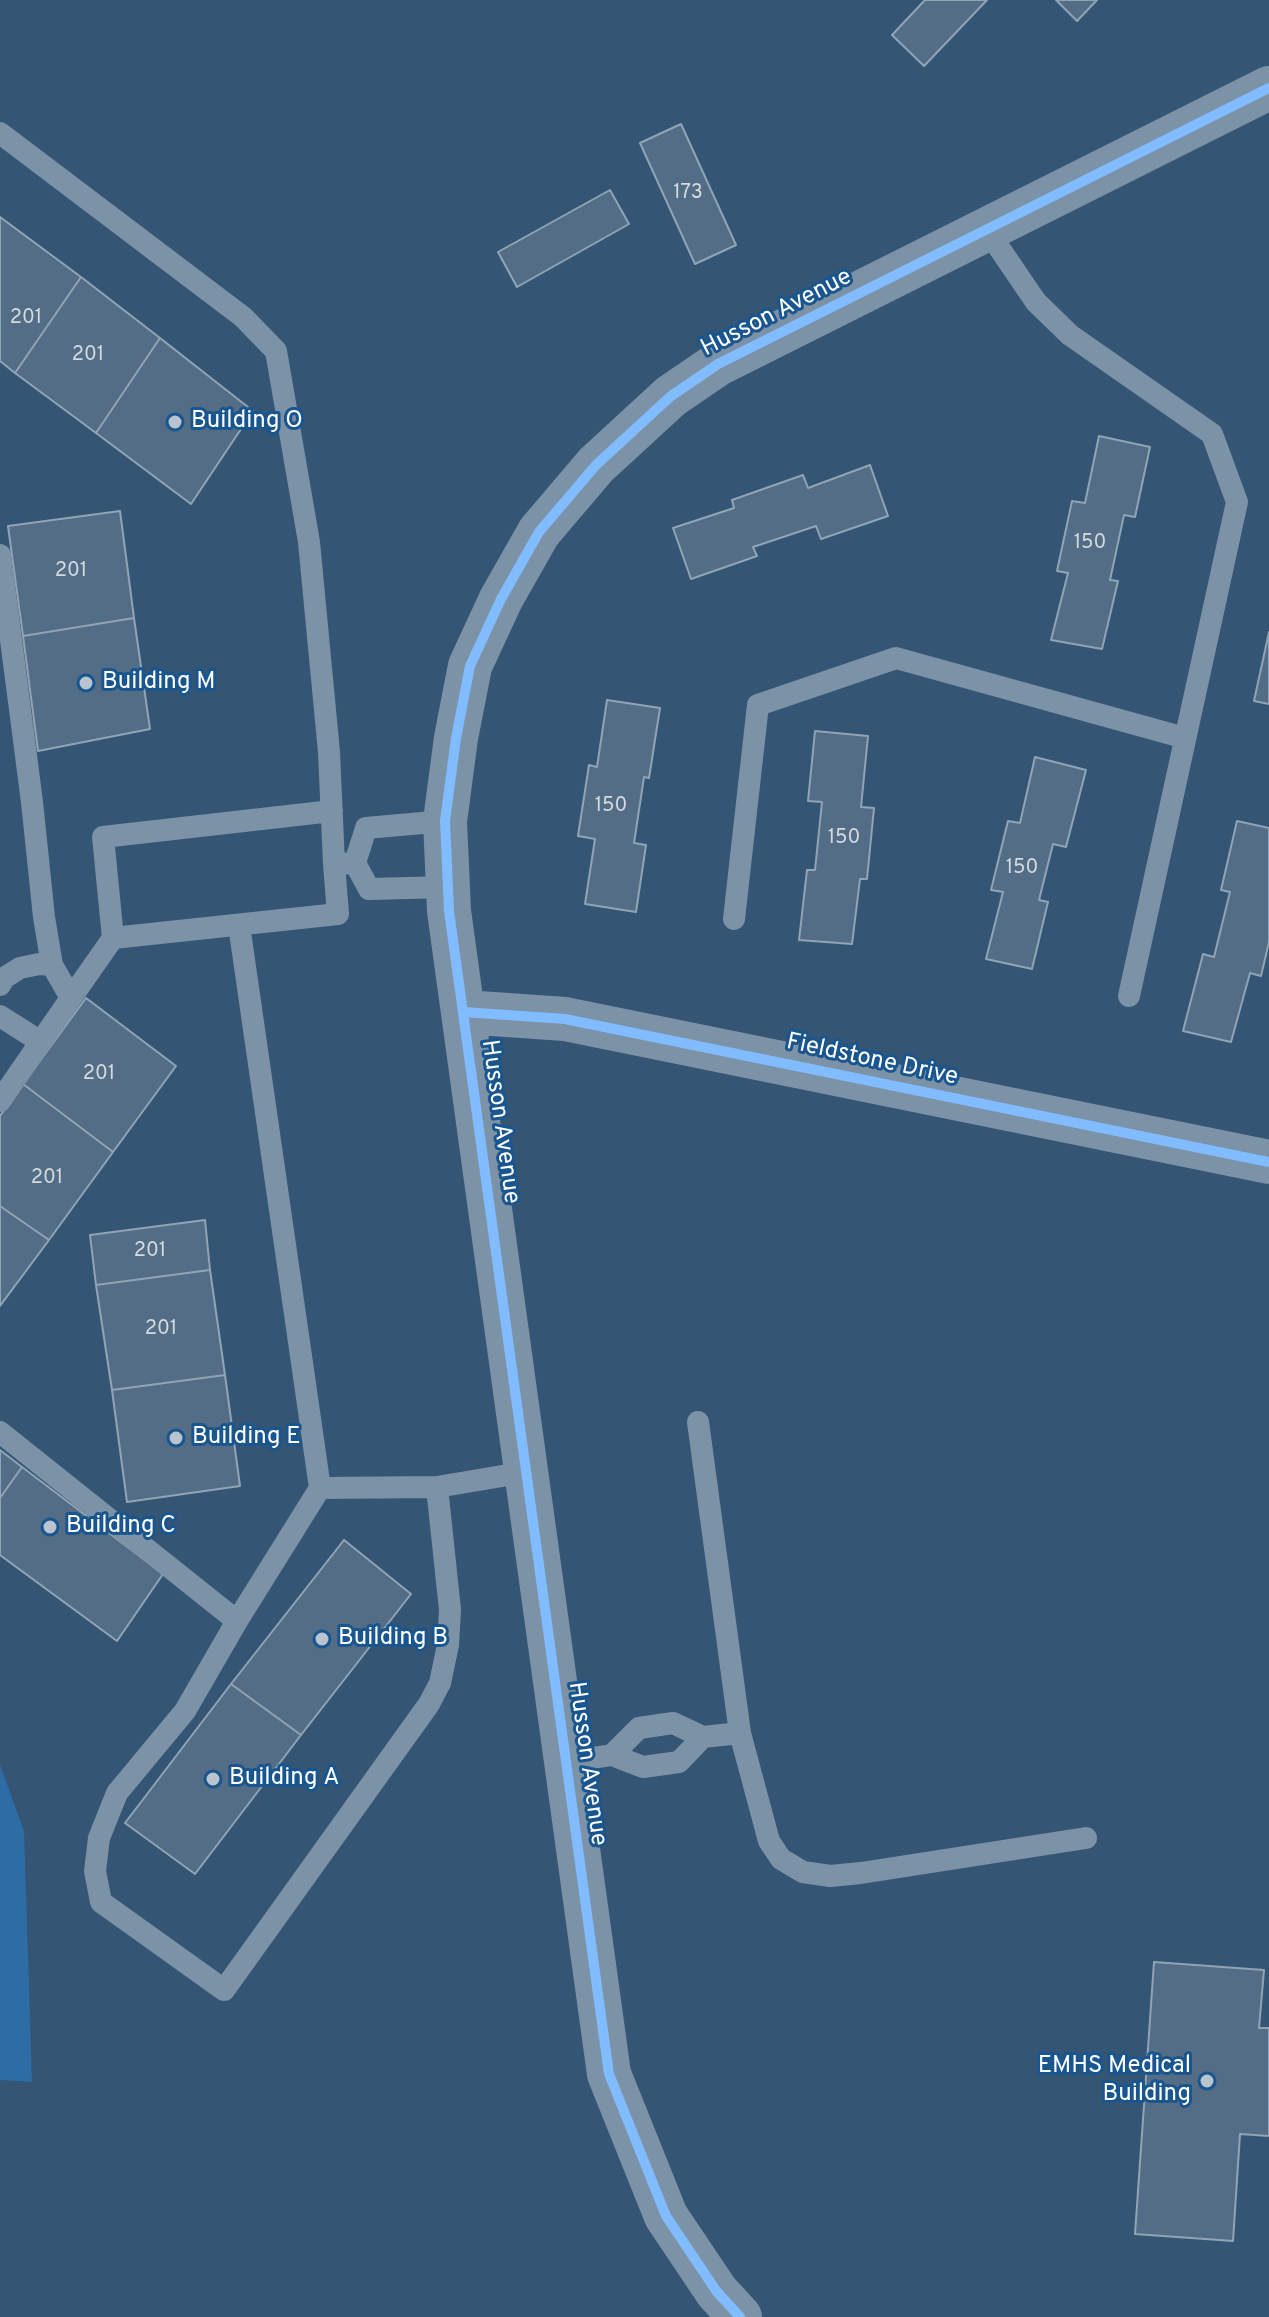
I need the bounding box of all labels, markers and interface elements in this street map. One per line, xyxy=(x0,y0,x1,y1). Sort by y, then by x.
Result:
house number: 173 xyxy=(673,182,703,206)
street label: Husson Avenue xyxy=(697,264,857,364)
house number: 201 xyxy=(10,307,42,331)
house number: 201 xyxy=(72,344,104,368)
place label: Building O xyxy=(191,408,303,436)
marker: Building O xyxy=(166,413,184,431)
house number: 150 xyxy=(1074,532,1106,556)
house number: 201 xyxy=(55,560,87,584)
place label: Building M xyxy=(102,669,216,697)
marker: Building M xyxy=(77,674,95,692)
house number: 150 xyxy=(595,795,627,819)
house number: 150 xyxy=(828,827,860,851)
house number: 150 xyxy=(1006,857,1038,881)
street label: Fieldstone Drive xyxy=(784,1029,960,1093)
street label: Husson Avenue xyxy=(473,1038,525,1206)
house number: 201 xyxy=(83,1063,115,1087)
house number: 201 xyxy=(31,1167,63,1191)
house number: 201 xyxy=(134,1240,166,1264)
house number: 201 xyxy=(145,1318,177,1342)
place label: Building E xyxy=(192,1424,301,1452)
marker: Building E xyxy=(167,1429,185,1447)
place label: Building C xyxy=(66,1513,176,1541)
marker: Building C xyxy=(41,1518,59,1536)
place label: Building B xyxy=(338,1625,448,1653)
marker: Building B xyxy=(313,1630,331,1648)
street label: Husson Avenue xyxy=(560,1680,612,1848)
place label: Building A xyxy=(229,1765,340,1793)
marker: Building A xyxy=(204,1770,222,1788)
place label: EMHS Medical Building xyxy=(1038,2053,1191,2109)
marker: EMHS Medical Building xyxy=(1198,2072,1216,2090)

